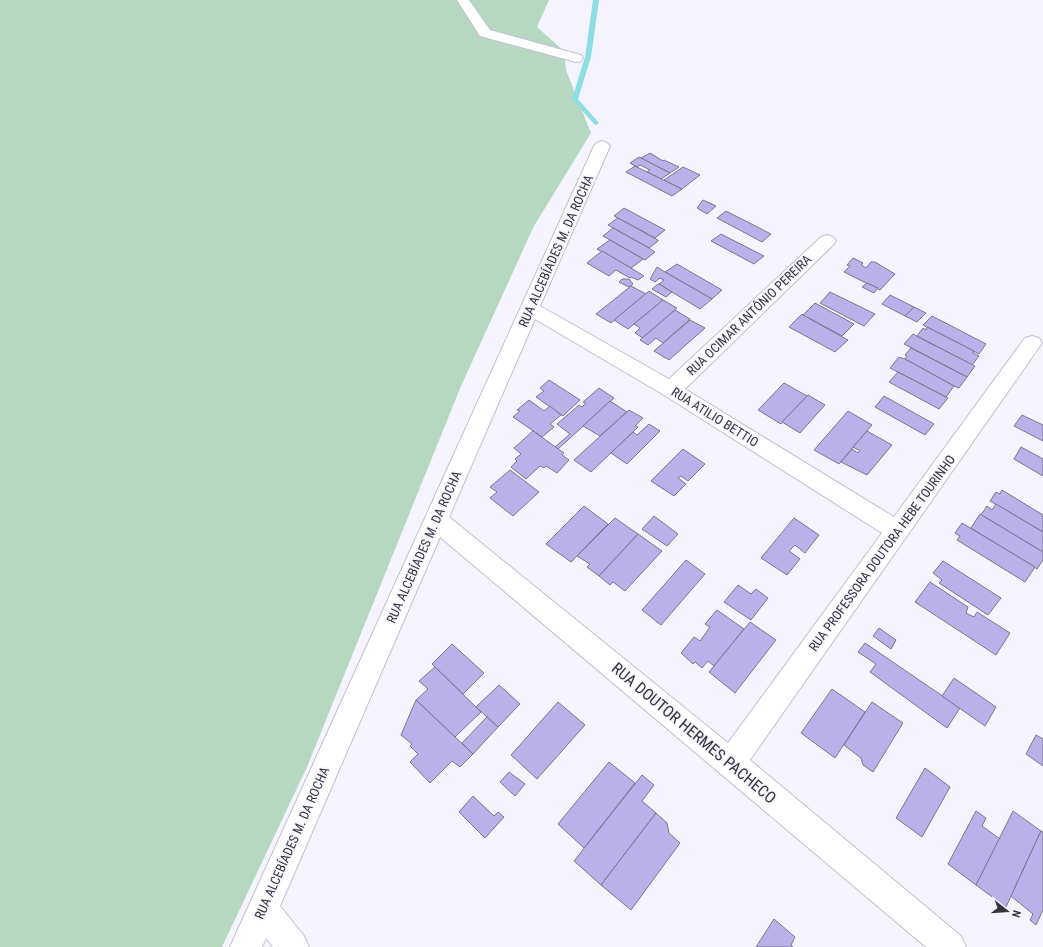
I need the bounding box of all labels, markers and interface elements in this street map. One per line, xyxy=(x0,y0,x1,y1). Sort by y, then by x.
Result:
street label: RUA ALCEBÍADES M. DA ROCHA xyxy=(516,172,597,329)
street label: RUA OCIMAR ANTÔNIO PEREIRA xyxy=(684,251,815,378)
street label: RUA ATILIO BETTIO xyxy=(669,384,761,450)
street label: RUA PROFESSORA DOUTORA HEBE TOURINHO xyxy=(806,452,958,654)
street label: RUA ALCEBÍADES M. DA ROCHA xyxy=(384,468,465,625)
street label: RUA DOUTOR HERMES PACHECO xyxy=(608,659,780,807)
street label: RUA ALCEBÍADES M. DA ROCHA xyxy=(252,764,333,921)
north arrow xyxy=(987,891,1027,931)
text: N xyxy=(1009,909,1023,919)

